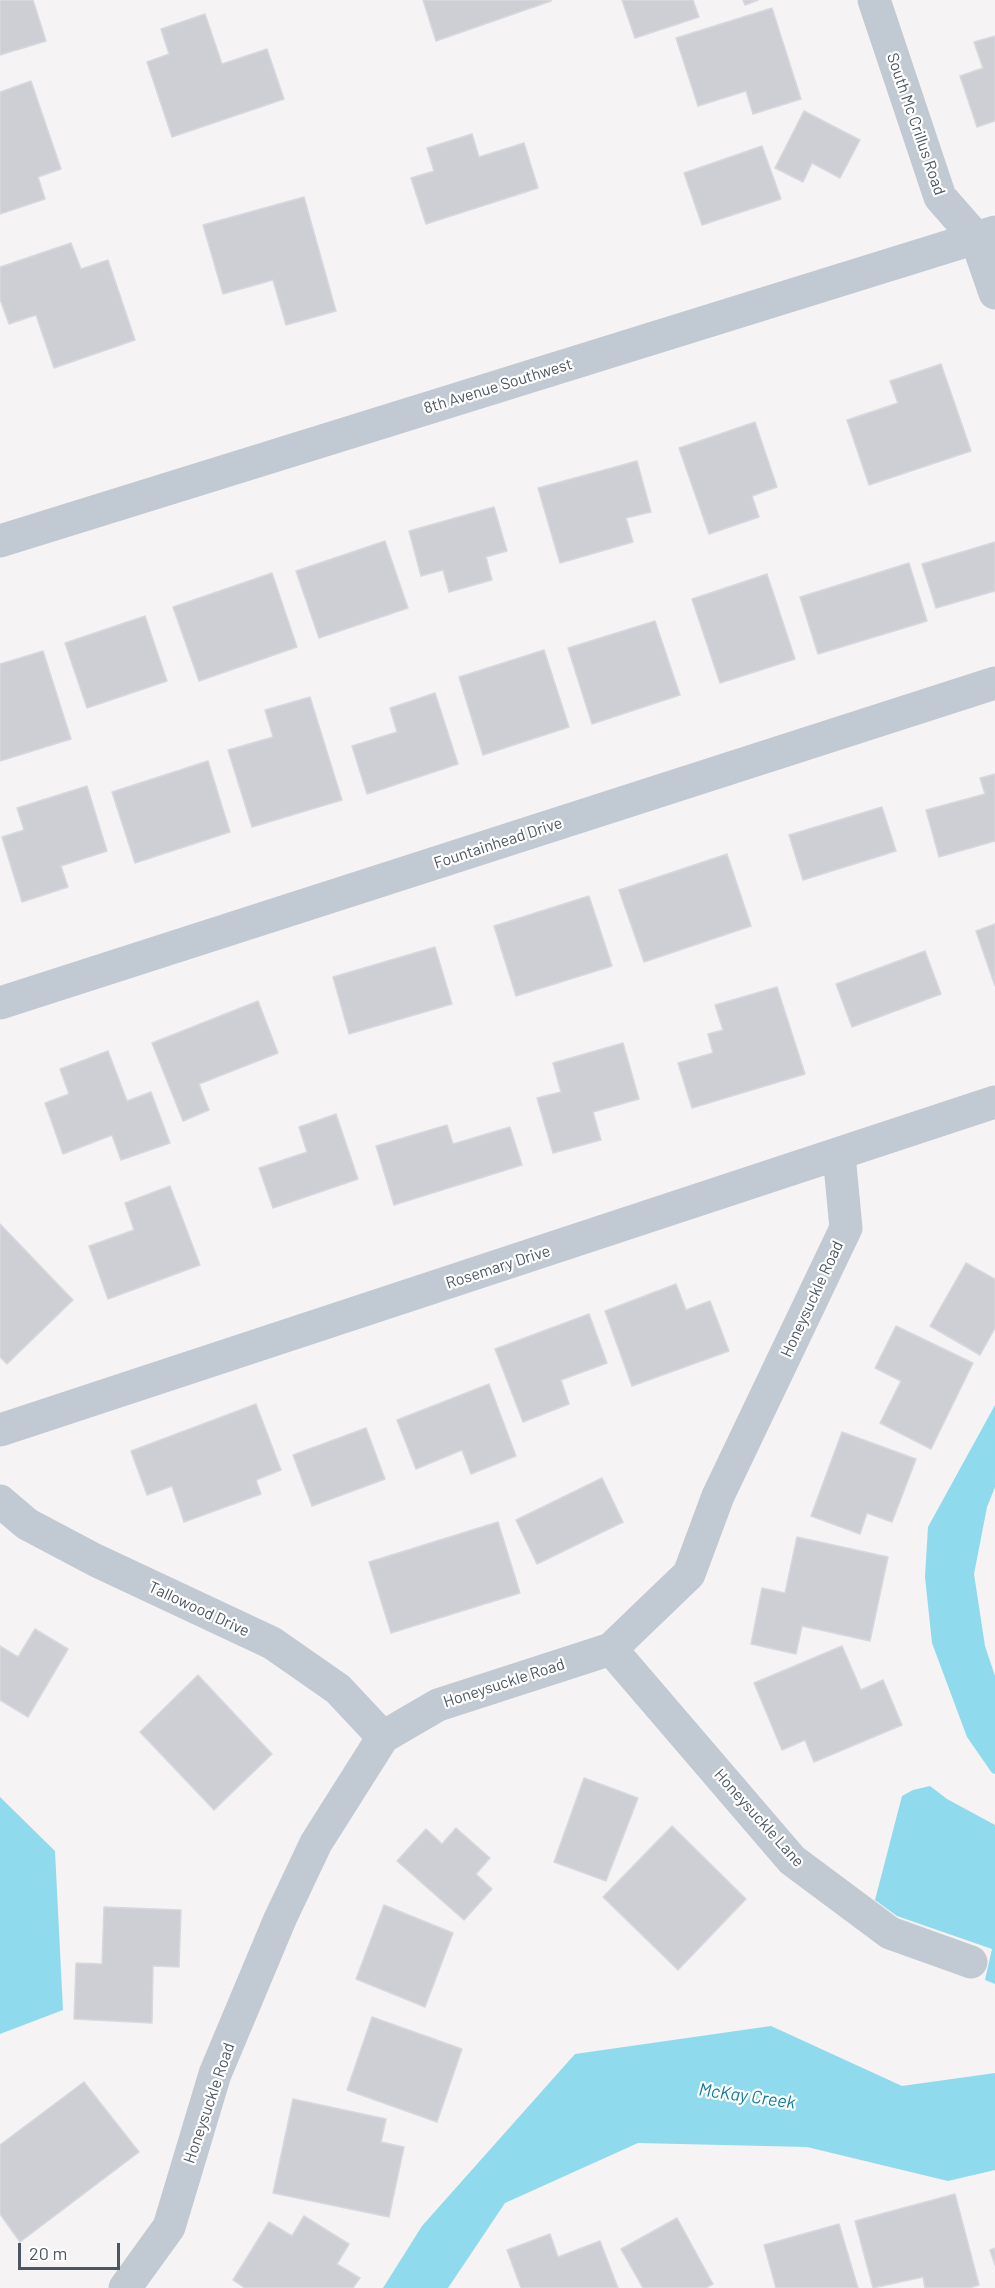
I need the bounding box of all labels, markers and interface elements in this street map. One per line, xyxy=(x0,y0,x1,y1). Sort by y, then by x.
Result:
street label: South Mc Crillus Road xyxy=(883,50,949,198)
street label: 8th Avenue Southwest xyxy=(421,354,575,418)
street label: Fountainhead Drive xyxy=(431,813,565,873)
street label: Honeysuckle Road xyxy=(777,1238,847,1360)
street label: Rosemary Drive xyxy=(443,1241,553,1293)
street label: Tallowood Drive xyxy=(146,1577,252,1641)
street label: Honeysuckle Road xyxy=(441,1654,567,1712)
street label: Honeysuckle Lane xyxy=(710,1765,808,1871)
street label: Honeysuckle Road xyxy=(179,2040,239,2166)
water label: McKay Creek xyxy=(697,2079,797,2113)
scale bar xyxy=(21,2231,123,2269)
text: 20 m xyxy=(29,2242,67,2264)

